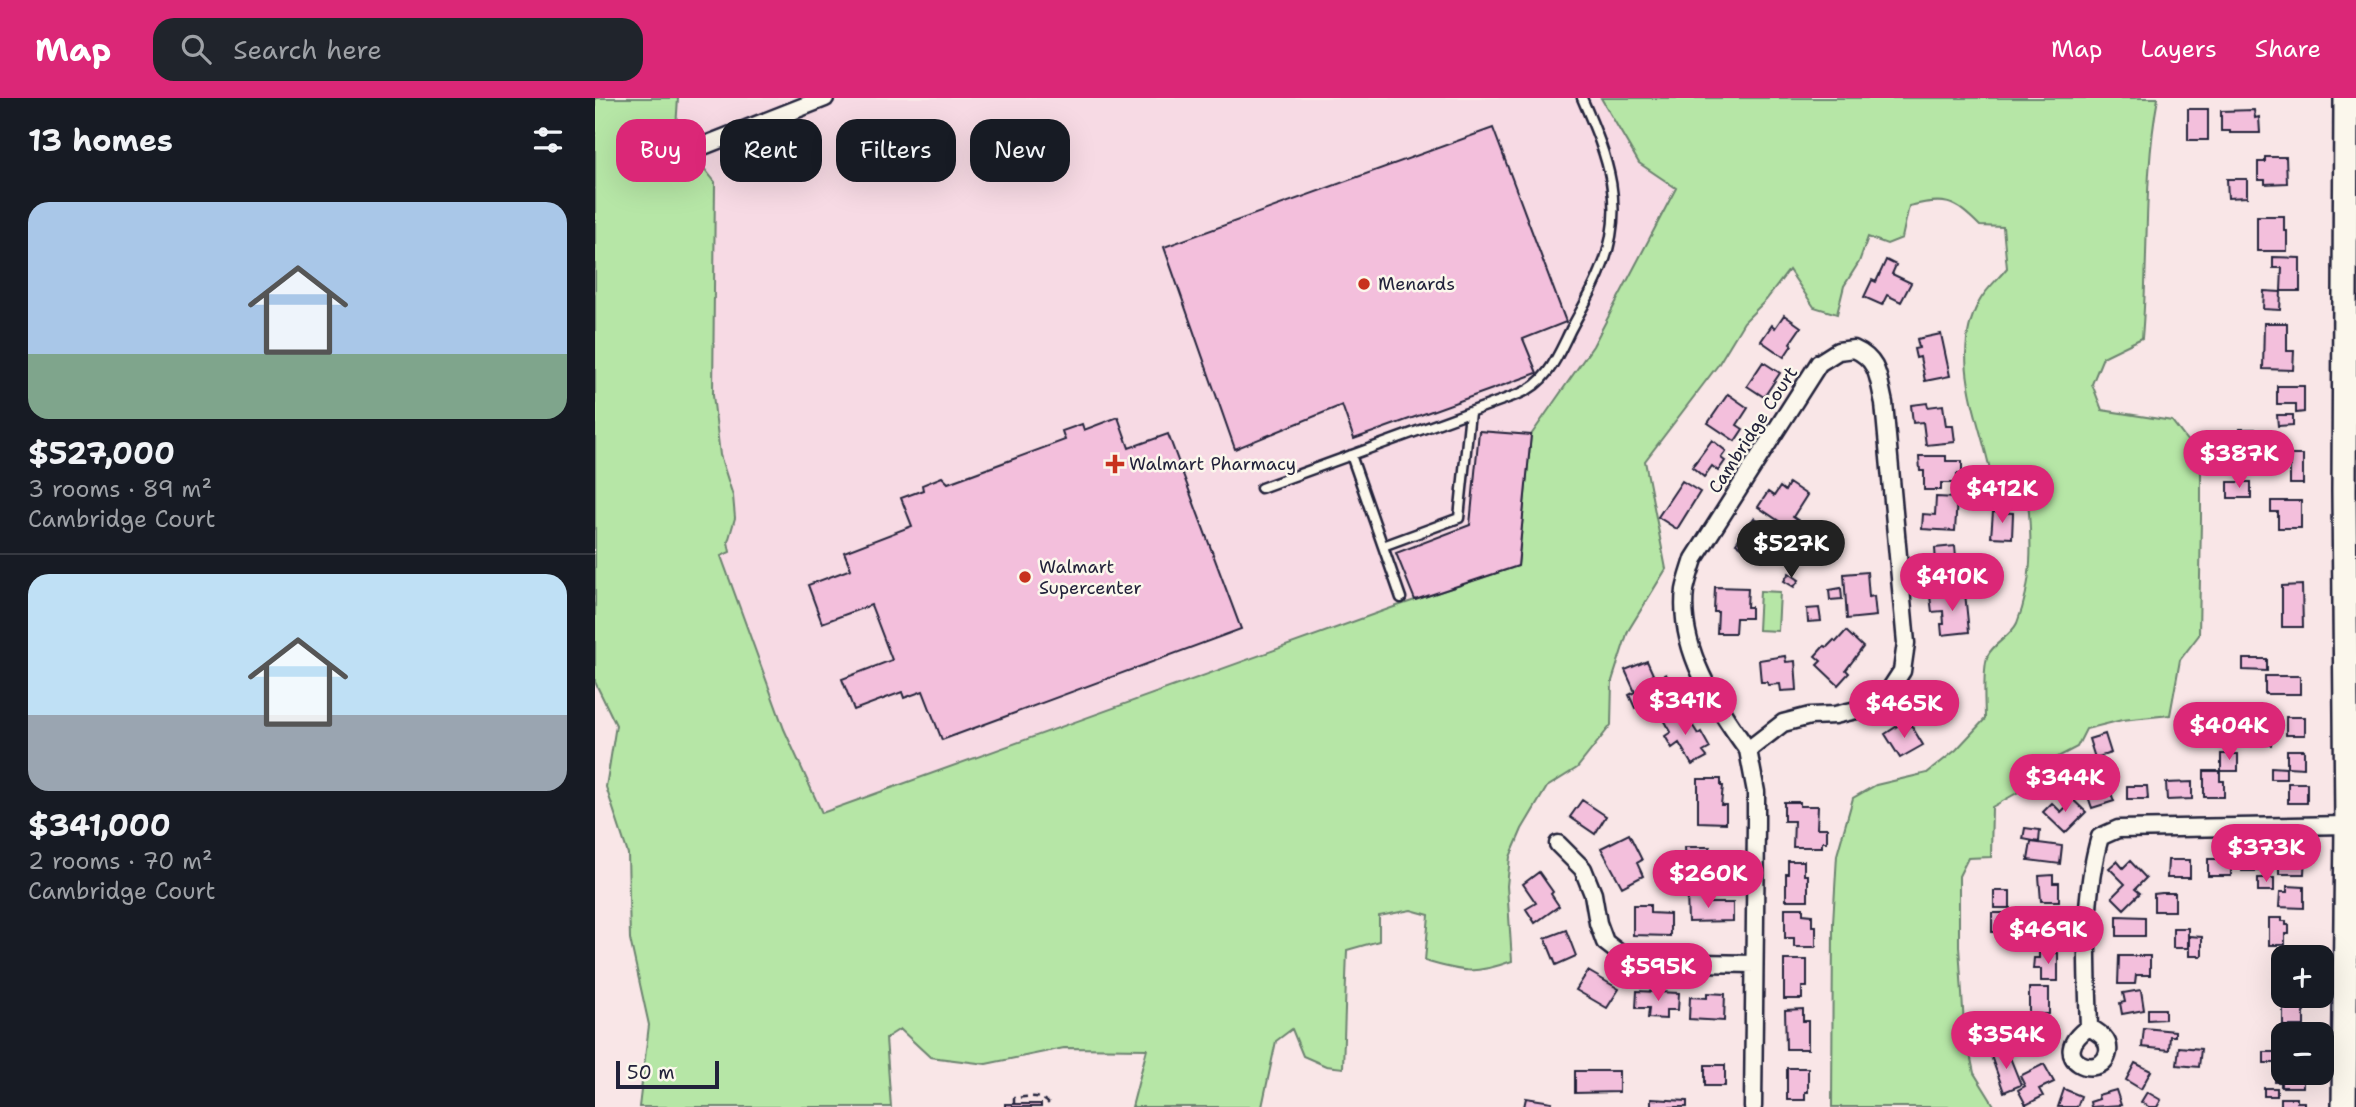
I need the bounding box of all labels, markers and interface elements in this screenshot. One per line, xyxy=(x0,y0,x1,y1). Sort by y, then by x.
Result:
search box xyxy=(153,18,643,81)
text: Map xyxy=(35,27,111,72)
icon: search xyxy=(177,30,215,68)
text: Search here xyxy=(233,32,382,67)
text: Map xyxy=(2051,33,2102,65)
text: Layers xyxy=(2140,33,2217,65)
text: Share xyxy=(2255,33,2321,65)
chip: Buy xyxy=(616,119,706,182)
chip: Rent xyxy=(720,119,822,182)
chip: Filters xyxy=(836,119,956,182)
chip: New xyxy=(970,119,1070,182)
text: 13 homes xyxy=(28,120,173,161)
icon: filters xyxy=(529,121,567,159)
icon: home xyxy=(235,247,361,373)
place label: Menards xyxy=(1378,272,1455,296)
marker: Menards xyxy=(1356,276,1372,292)
street label: Cambridge Court xyxy=(1703,362,1803,498)
pin: $387K xyxy=(2190,430,2288,490)
text: $527,000 xyxy=(28,433,175,474)
text: $387K xyxy=(2199,438,2279,468)
place label: Walmart Pharmacy xyxy=(1129,452,1296,476)
marker: Walmart Pharmacy xyxy=(1107,456,1123,472)
pin: $412K xyxy=(1953,466,2051,525)
text: $412K xyxy=(1966,473,2038,503)
text: 3 rooms · 89 m² xyxy=(28,474,212,504)
text: Cambridge Court xyxy=(28,504,216,534)
pin: $527K xyxy=(1742,520,1840,580)
text: $527K xyxy=(1753,528,1829,558)
pin: $410K xyxy=(1903,554,2001,613)
place label: Walmart Supercenter xyxy=(1039,555,1142,600)
text: $410K xyxy=(1916,561,1988,591)
marker: Walmart Supercenter xyxy=(1017,569,1033,585)
icon: home xyxy=(235,619,361,745)
pin: $341K xyxy=(1636,678,1734,737)
pin: $465K xyxy=(1855,680,1953,740)
text: $341K xyxy=(1649,685,1721,715)
text: $465K xyxy=(1865,688,1943,718)
pin: $404K xyxy=(2180,702,2278,762)
text: $404K xyxy=(2189,710,2269,740)
pin: $344K xyxy=(2016,754,2114,814)
text: $344K xyxy=(2025,762,2105,792)
text: $341,000 xyxy=(28,805,171,846)
pin: $373K xyxy=(2217,824,2315,884)
text: $373K xyxy=(2227,832,2305,862)
text: 2 rooms · 70 m² xyxy=(28,846,213,876)
pin: $260K xyxy=(1659,850,1757,910)
text: $260K xyxy=(1669,858,1747,888)
text: Cambridge Court xyxy=(28,876,216,906)
pin: $469K xyxy=(1999,906,2097,966)
text: $469K xyxy=(2009,914,2087,944)
pin: $595K xyxy=(1609,944,1707,1003)
map controls xyxy=(2271,945,2334,1085)
button: + xyxy=(2271,945,2334,1008)
text: $595K xyxy=(1620,951,1696,981)
pin: $354K xyxy=(1957,1012,2055,1071)
text: $354K xyxy=(1967,1019,2045,1049)
button: − xyxy=(2271,1022,2334,1085)
scale bar xyxy=(616,1058,719,1090)
text: 50 m xyxy=(627,1060,675,1085)

